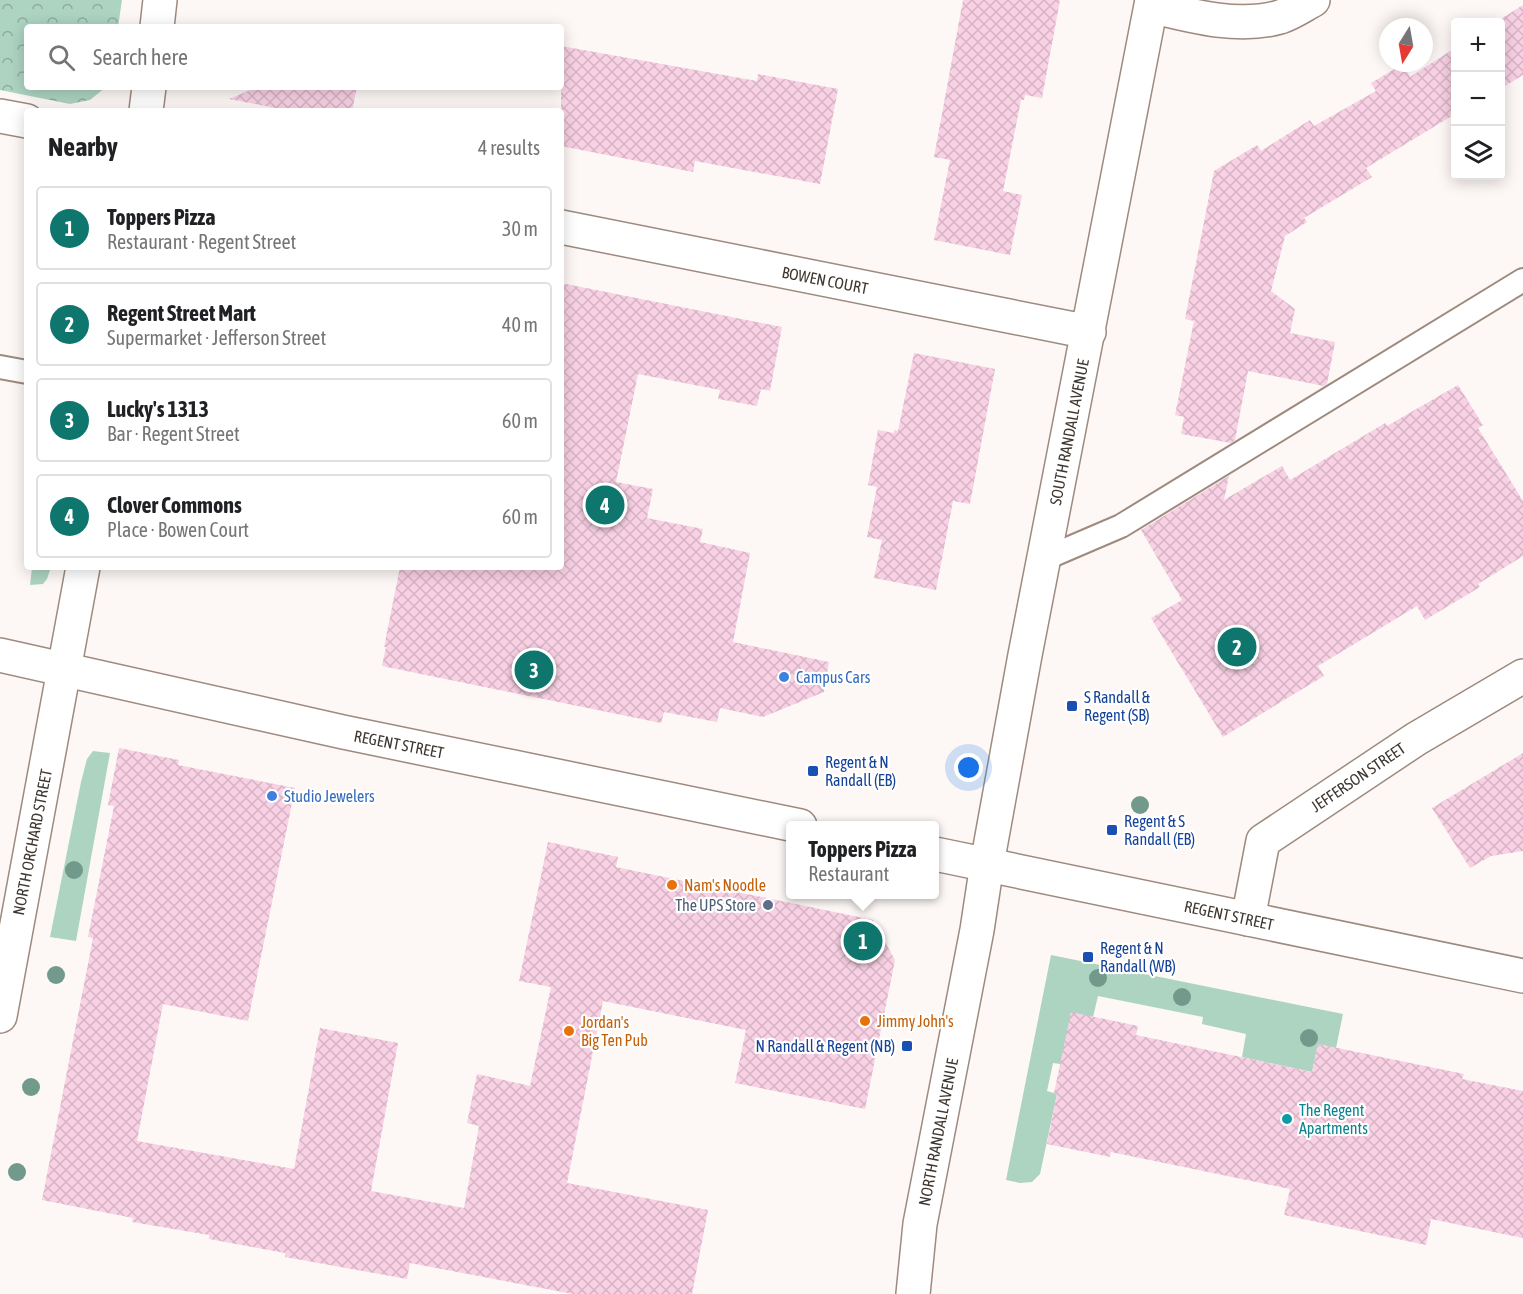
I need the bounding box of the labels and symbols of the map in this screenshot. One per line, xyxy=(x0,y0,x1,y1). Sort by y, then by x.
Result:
north arrow xyxy=(1379,18,1433,72)
street label: BOWEN COURT xyxy=(780,263,870,297)
street label: SOUTH RANDALL AVENUE xyxy=(1046,357,1092,507)
pin: 4 xyxy=(586,482,624,528)
pin: 2 xyxy=(1218,624,1256,670)
pin: 3 xyxy=(514,648,554,692)
place label: Campus Cars xyxy=(796,668,871,687)
marker: Campus Cars xyxy=(777,670,791,684)
place label: S Randall & Regent (SB) xyxy=(1084,688,1151,725)
marker: S Randall & Regent (SB) xyxy=(1065,699,1079,713)
street label: REGENT STREET xyxy=(353,726,445,762)
street label: JEFFERSON STREET xyxy=(1307,739,1409,815)
place label: Regent & N Randall (EB) xyxy=(825,753,896,790)
your location xyxy=(954,753,983,782)
marker: Regent & N Randall (EB) xyxy=(806,764,820,778)
street label: NORTH ORCHARD STREET xyxy=(9,767,55,917)
place label: Studio Jewelers xyxy=(284,787,375,805)
marker: Studio Jewelers xyxy=(265,789,279,803)
place label: Regent & S Randall (EB) xyxy=(1124,812,1195,849)
marker: Regent & S Randall (EB) xyxy=(1105,823,1119,837)
place label: Nam's Noodle xyxy=(684,876,766,894)
marker: Nam's Noodle xyxy=(665,878,679,892)
place label: The UPS Store xyxy=(675,896,756,914)
street label: REGENT STREET xyxy=(1183,897,1275,933)
marker: The UPS Store xyxy=(761,898,775,912)
pin: 1 xyxy=(844,918,882,964)
place label: Regent & N Randall (WB) xyxy=(1100,939,1176,976)
marker: Regent & N Randall (WB) xyxy=(1081,950,1095,964)
place label: Jimmy John's xyxy=(877,1012,954,1031)
place label: Jordan's Big Ten Pub xyxy=(581,1013,648,1050)
marker: Jimmy John's xyxy=(858,1014,872,1028)
marker: Jordan's Big Ten Pub xyxy=(562,1024,576,1038)
place label: N Randall & Regent (NB) xyxy=(756,1037,895,1056)
marker: N Randall & Regent (NB) xyxy=(900,1039,914,1053)
street label: NORTH RANDALL AVENUE xyxy=(915,1057,961,1207)
place label: The Regent Apartments xyxy=(1299,1101,1368,1138)
marker: The Regent Apartments xyxy=(1280,1112,1294,1126)

